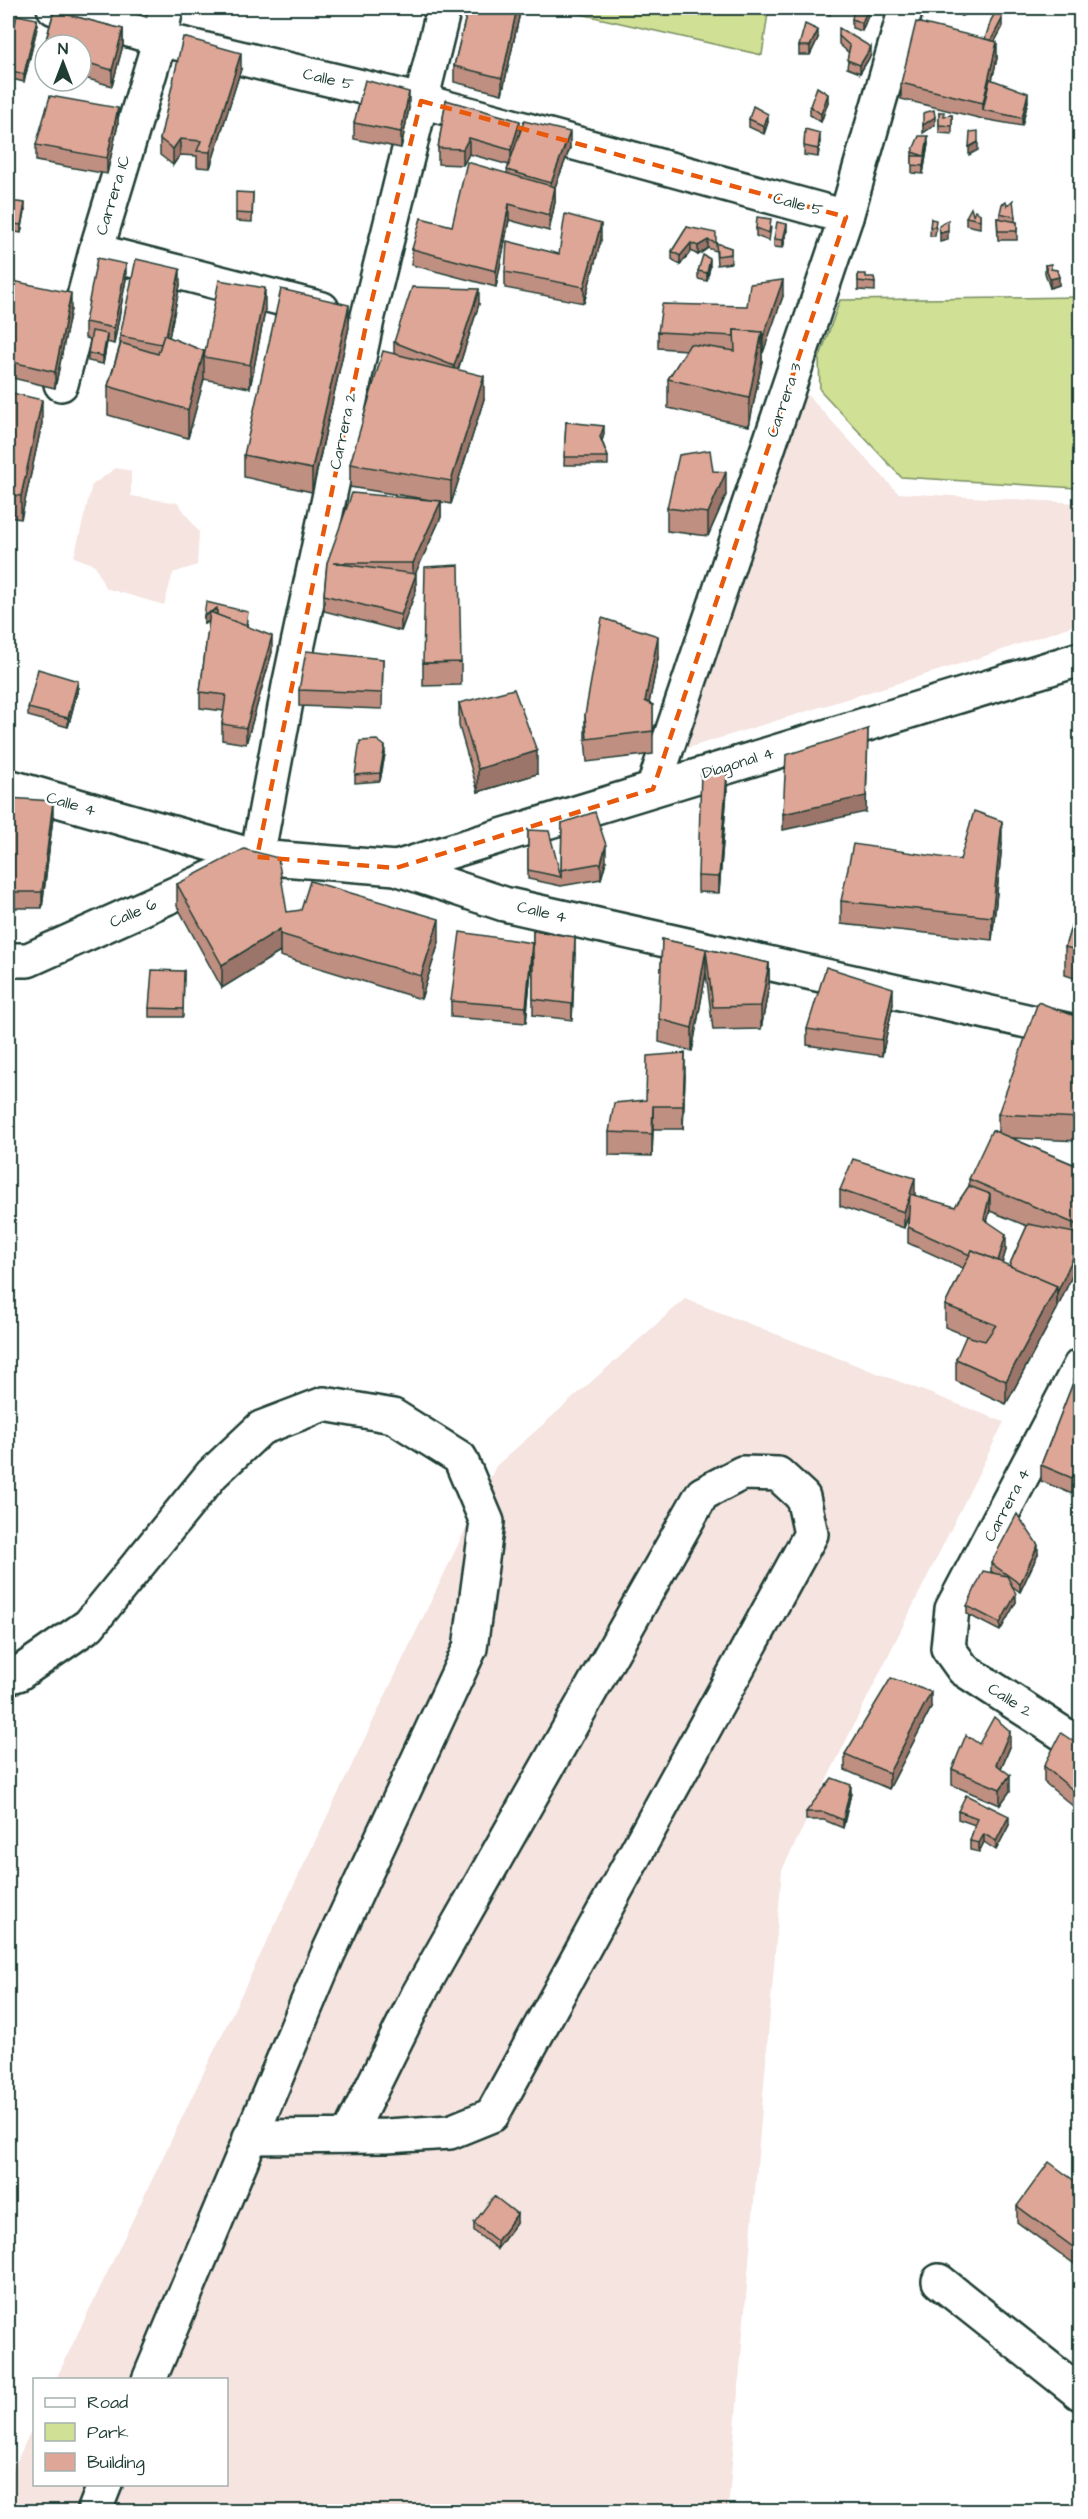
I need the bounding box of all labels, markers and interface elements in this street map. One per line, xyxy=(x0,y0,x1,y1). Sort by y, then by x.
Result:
north arrow xyxy=(33,33,93,93)
text: N xyxy=(58,38,68,60)
street label: Calle 5 xyxy=(301,63,356,96)
street label: Carrera 1C xyxy=(90,152,136,238)
street label: Calle 5 xyxy=(771,187,826,221)
street label: Carrera 3 xyxy=(761,360,807,440)
street label: Carrera 2 xyxy=(324,390,362,472)
street label: Diagonal 4 xyxy=(699,742,777,785)
street label: Calle 4 xyxy=(44,786,98,822)
street label: Calle 6 xyxy=(106,893,160,933)
street label: Calle 4 xyxy=(515,896,569,928)
street label: Carrera 4 xyxy=(978,1464,1036,1546)
street label: Calle 2 xyxy=(984,1678,1036,1722)
legend xyxy=(33,2378,228,2486)
text: Road xyxy=(87,2390,128,2415)
text: Park xyxy=(87,2420,129,2445)
text: Building xyxy=(87,2450,145,2476)

